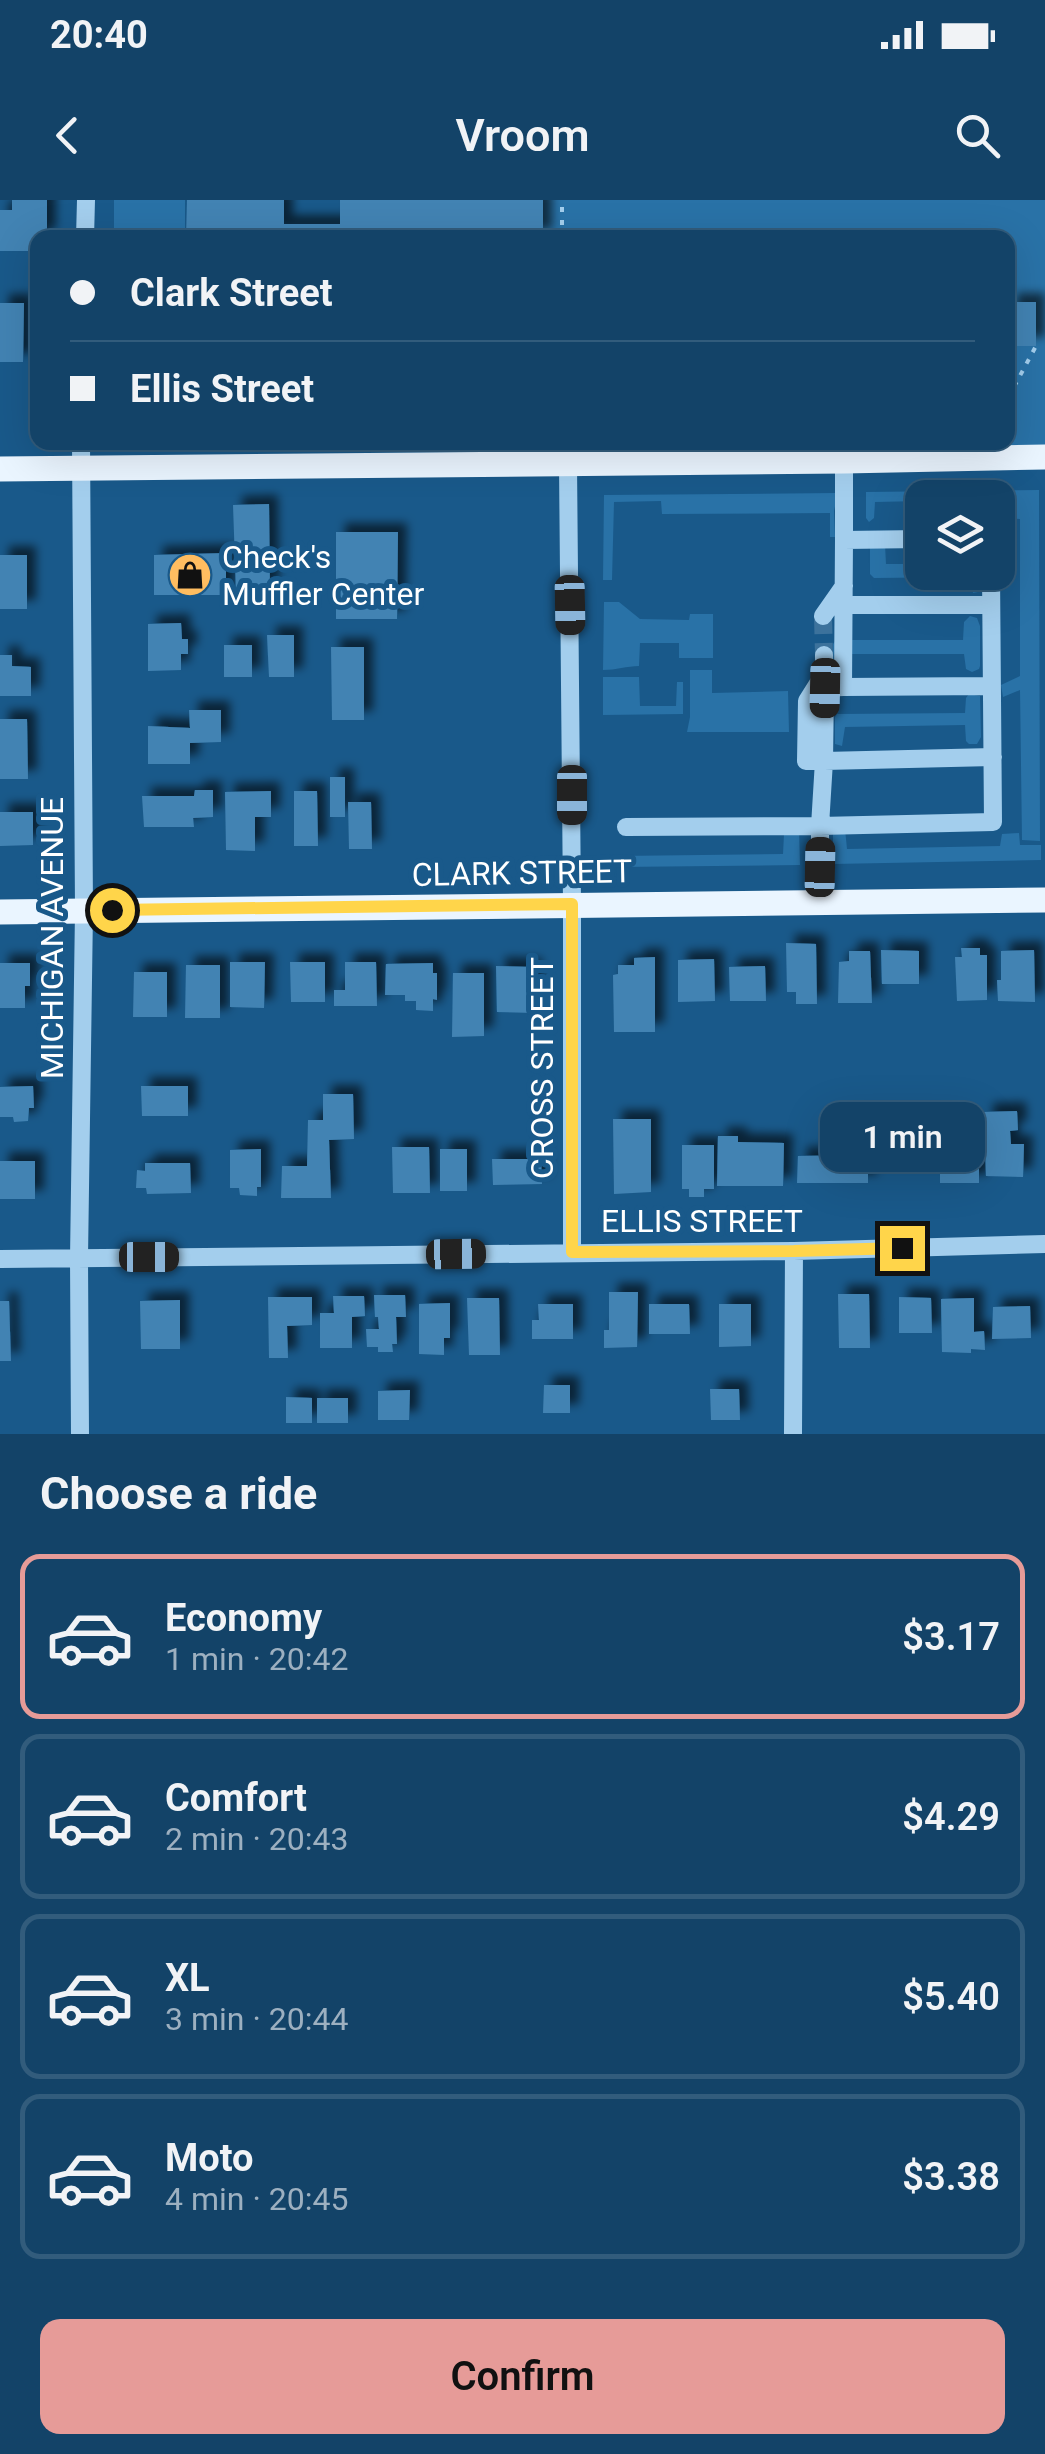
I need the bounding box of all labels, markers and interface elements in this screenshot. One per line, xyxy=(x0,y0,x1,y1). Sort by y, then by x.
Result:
text: 20:40 xyxy=(50,13,148,57)
icon: back xyxy=(40,108,95,163)
icon: search xyxy=(950,108,1005,163)
text: Vroom xyxy=(455,109,590,162)
text: Clark Street xyxy=(130,271,333,315)
text: Ellis Street xyxy=(130,367,314,411)
map controls xyxy=(905,480,1015,590)
button: layers xyxy=(905,480,1015,590)
place label: Check's Muffler Center xyxy=(222,538,425,613)
shop icon: Check's Muffler Center xyxy=(167,552,213,598)
car xyxy=(554,575,586,635)
car xyxy=(809,658,841,718)
car xyxy=(557,765,587,825)
street label: MICHIGAN AVENUE xyxy=(33,797,71,1079)
car xyxy=(804,837,836,897)
street label: CLARK STREET xyxy=(411,852,633,894)
route start xyxy=(90,888,135,933)
street label: CROSS STREET xyxy=(523,957,561,1179)
callout: 1 min xyxy=(820,1103,984,1173)
text: 1 min xyxy=(862,1118,943,1156)
street label: ELLIS STREET xyxy=(601,1202,803,1240)
route end xyxy=(880,1226,925,1271)
car xyxy=(426,1238,486,1270)
car xyxy=(119,1242,179,1272)
text: Choose a ride xyxy=(40,1467,317,1520)
icon: car xyxy=(45,1592,135,1682)
text: Economy xyxy=(165,1596,322,1640)
text: $3.17 xyxy=(902,1615,1000,1659)
text: 1 min · 20:42 xyxy=(165,1640,348,1678)
icon: car xyxy=(45,1772,135,1862)
text: Comfort xyxy=(165,1776,307,1820)
text: $4.29 xyxy=(902,1795,1000,1839)
text: 2 min · 20:43 xyxy=(165,1820,348,1858)
icon: car xyxy=(45,1952,135,2042)
text: XL xyxy=(165,1956,210,2000)
text: $5.40 xyxy=(902,1975,1000,2019)
text: 3 min · 20:44 xyxy=(165,2000,348,2038)
icon: car xyxy=(45,2132,135,2222)
text: Moto xyxy=(165,2136,254,2180)
text: $3.38 xyxy=(902,2155,1000,2199)
text: 4 min · 20:45 xyxy=(165,2180,348,2218)
button: Confirm xyxy=(40,2319,1005,2434)

